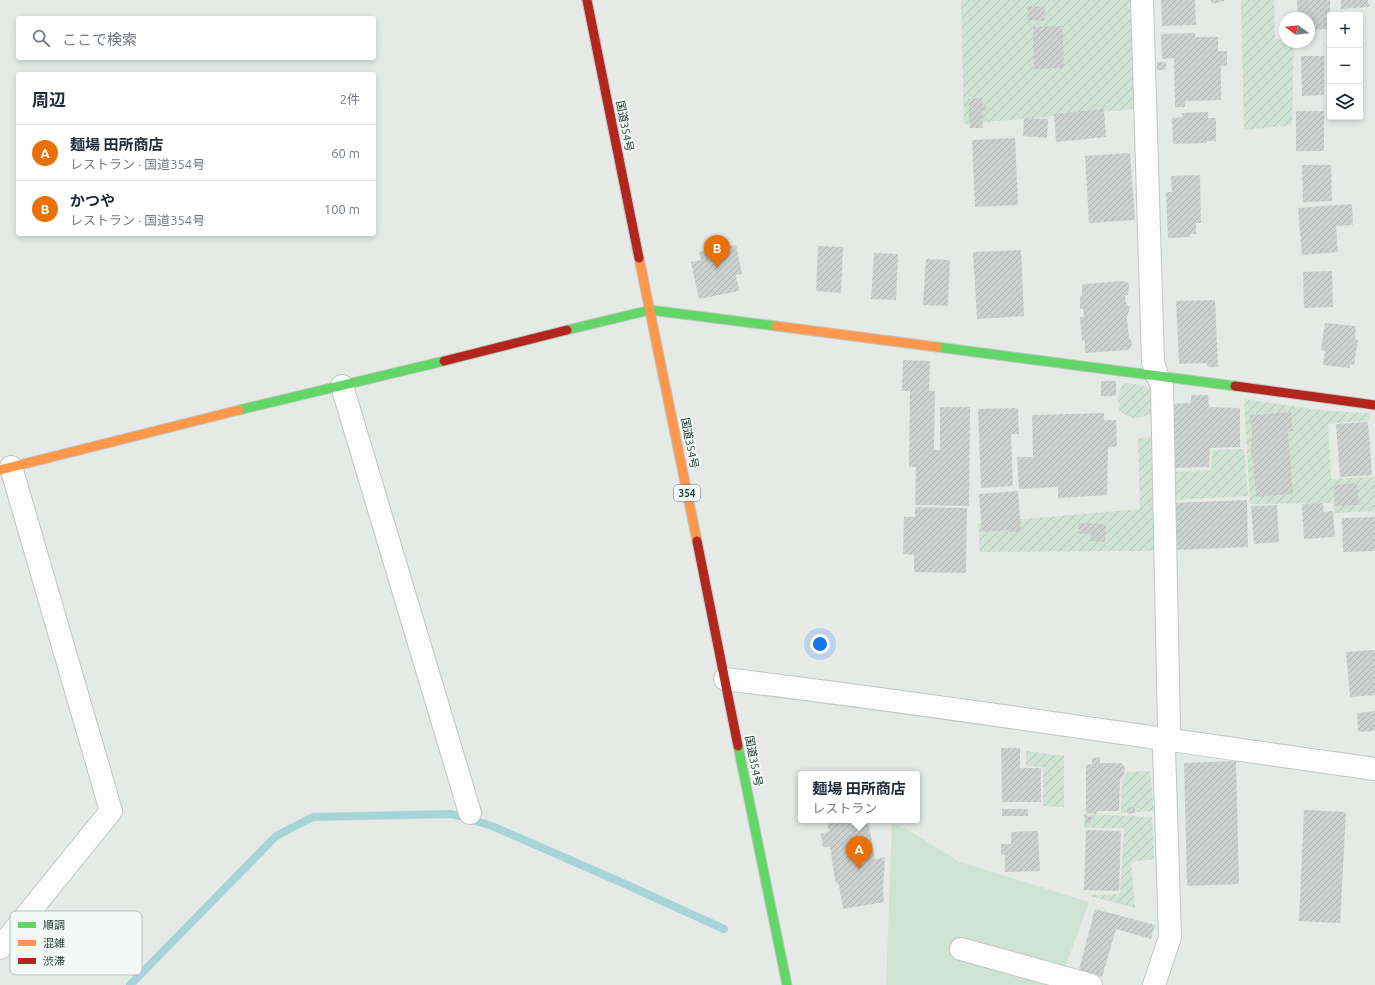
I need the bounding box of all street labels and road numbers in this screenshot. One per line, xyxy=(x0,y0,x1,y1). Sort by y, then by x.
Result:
street label: 国道354号 xyxy=(614,100,636,152)
street label: 国道354号 xyxy=(679,417,701,469)
road number: 354 xyxy=(674,485,700,501)
street label: 国道354号 xyxy=(743,735,765,787)

